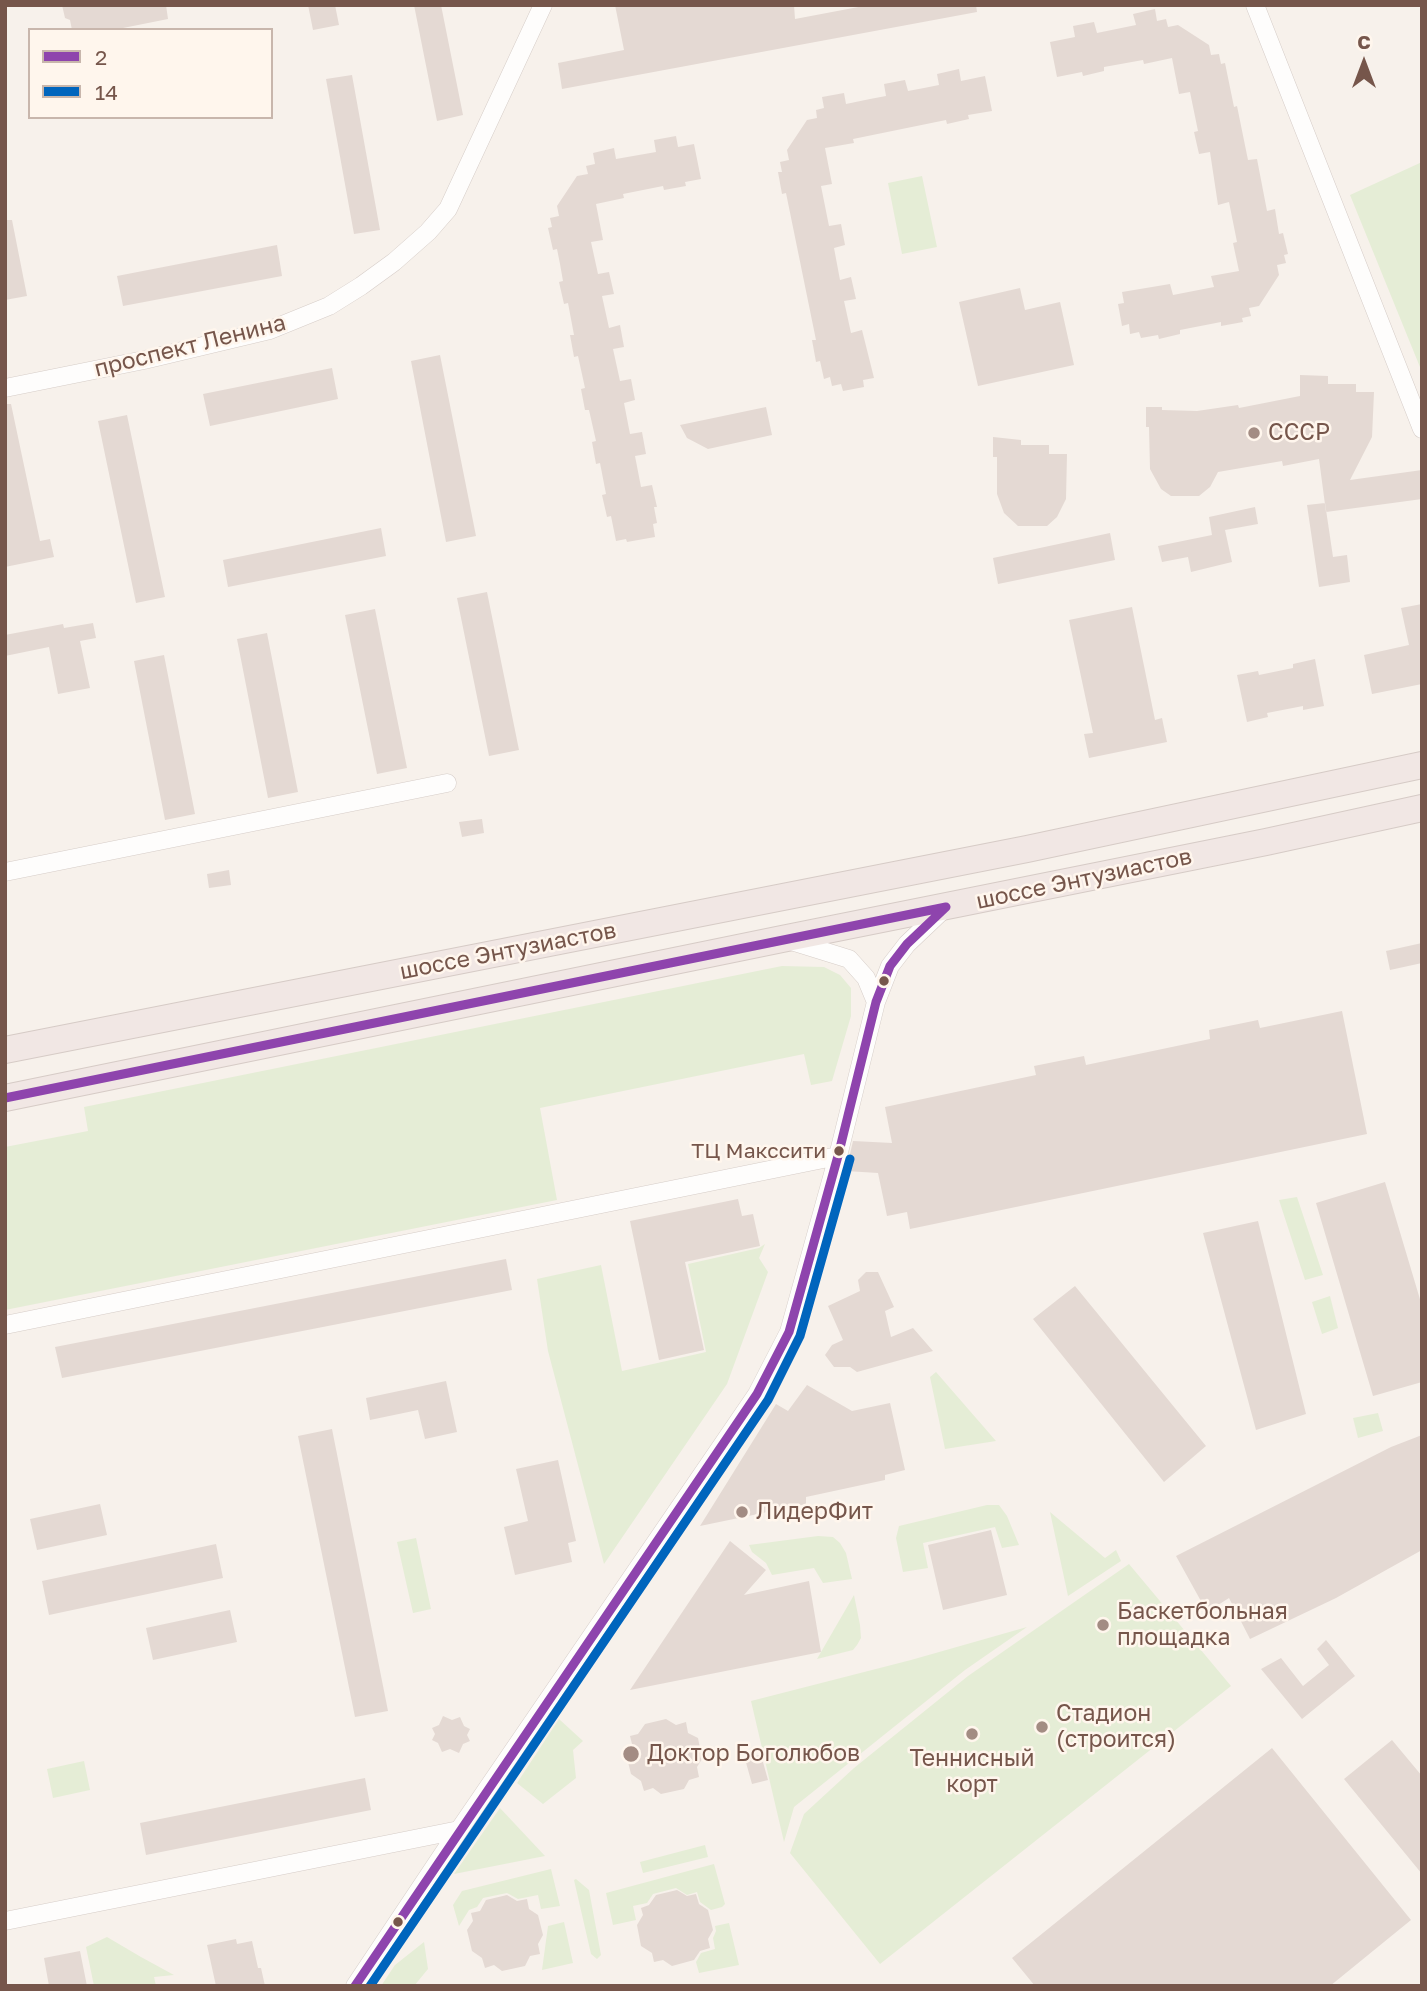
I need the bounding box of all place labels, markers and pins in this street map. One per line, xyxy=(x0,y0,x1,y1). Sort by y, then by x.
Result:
place label: СССР xyxy=(1268,419,1330,447)
marker: СССР xyxy=(1246,425,1262,441)
unlabelled marker xyxy=(877,974,891,988)
place label: ТЦ Макссити xyxy=(691,1138,826,1164)
marker: ТЦ Макссити xyxy=(832,1144,846,1158)
place label: ЛидерФит xyxy=(756,1498,873,1526)
marker: ЛидерФит xyxy=(734,1504,750,1520)
place label: Баскетбольная площадка xyxy=(1117,1598,1288,1652)
marker: Баскетбольная площадка xyxy=(1095,1617,1111,1633)
place label: Стадион (строится) xyxy=(1056,1700,1176,1754)
marker: Стадион (строится) xyxy=(1034,1719,1050,1735)
marker: Теннисный корт xyxy=(964,1726,980,1742)
place label: Доктор Боголюбов xyxy=(647,1740,860,1768)
marker: Доктор Боголюбов xyxy=(621,1744,641,1764)
place label: Теннисный корт xyxy=(909,1745,1035,1799)
unlabelled marker xyxy=(391,1915,405,1929)

